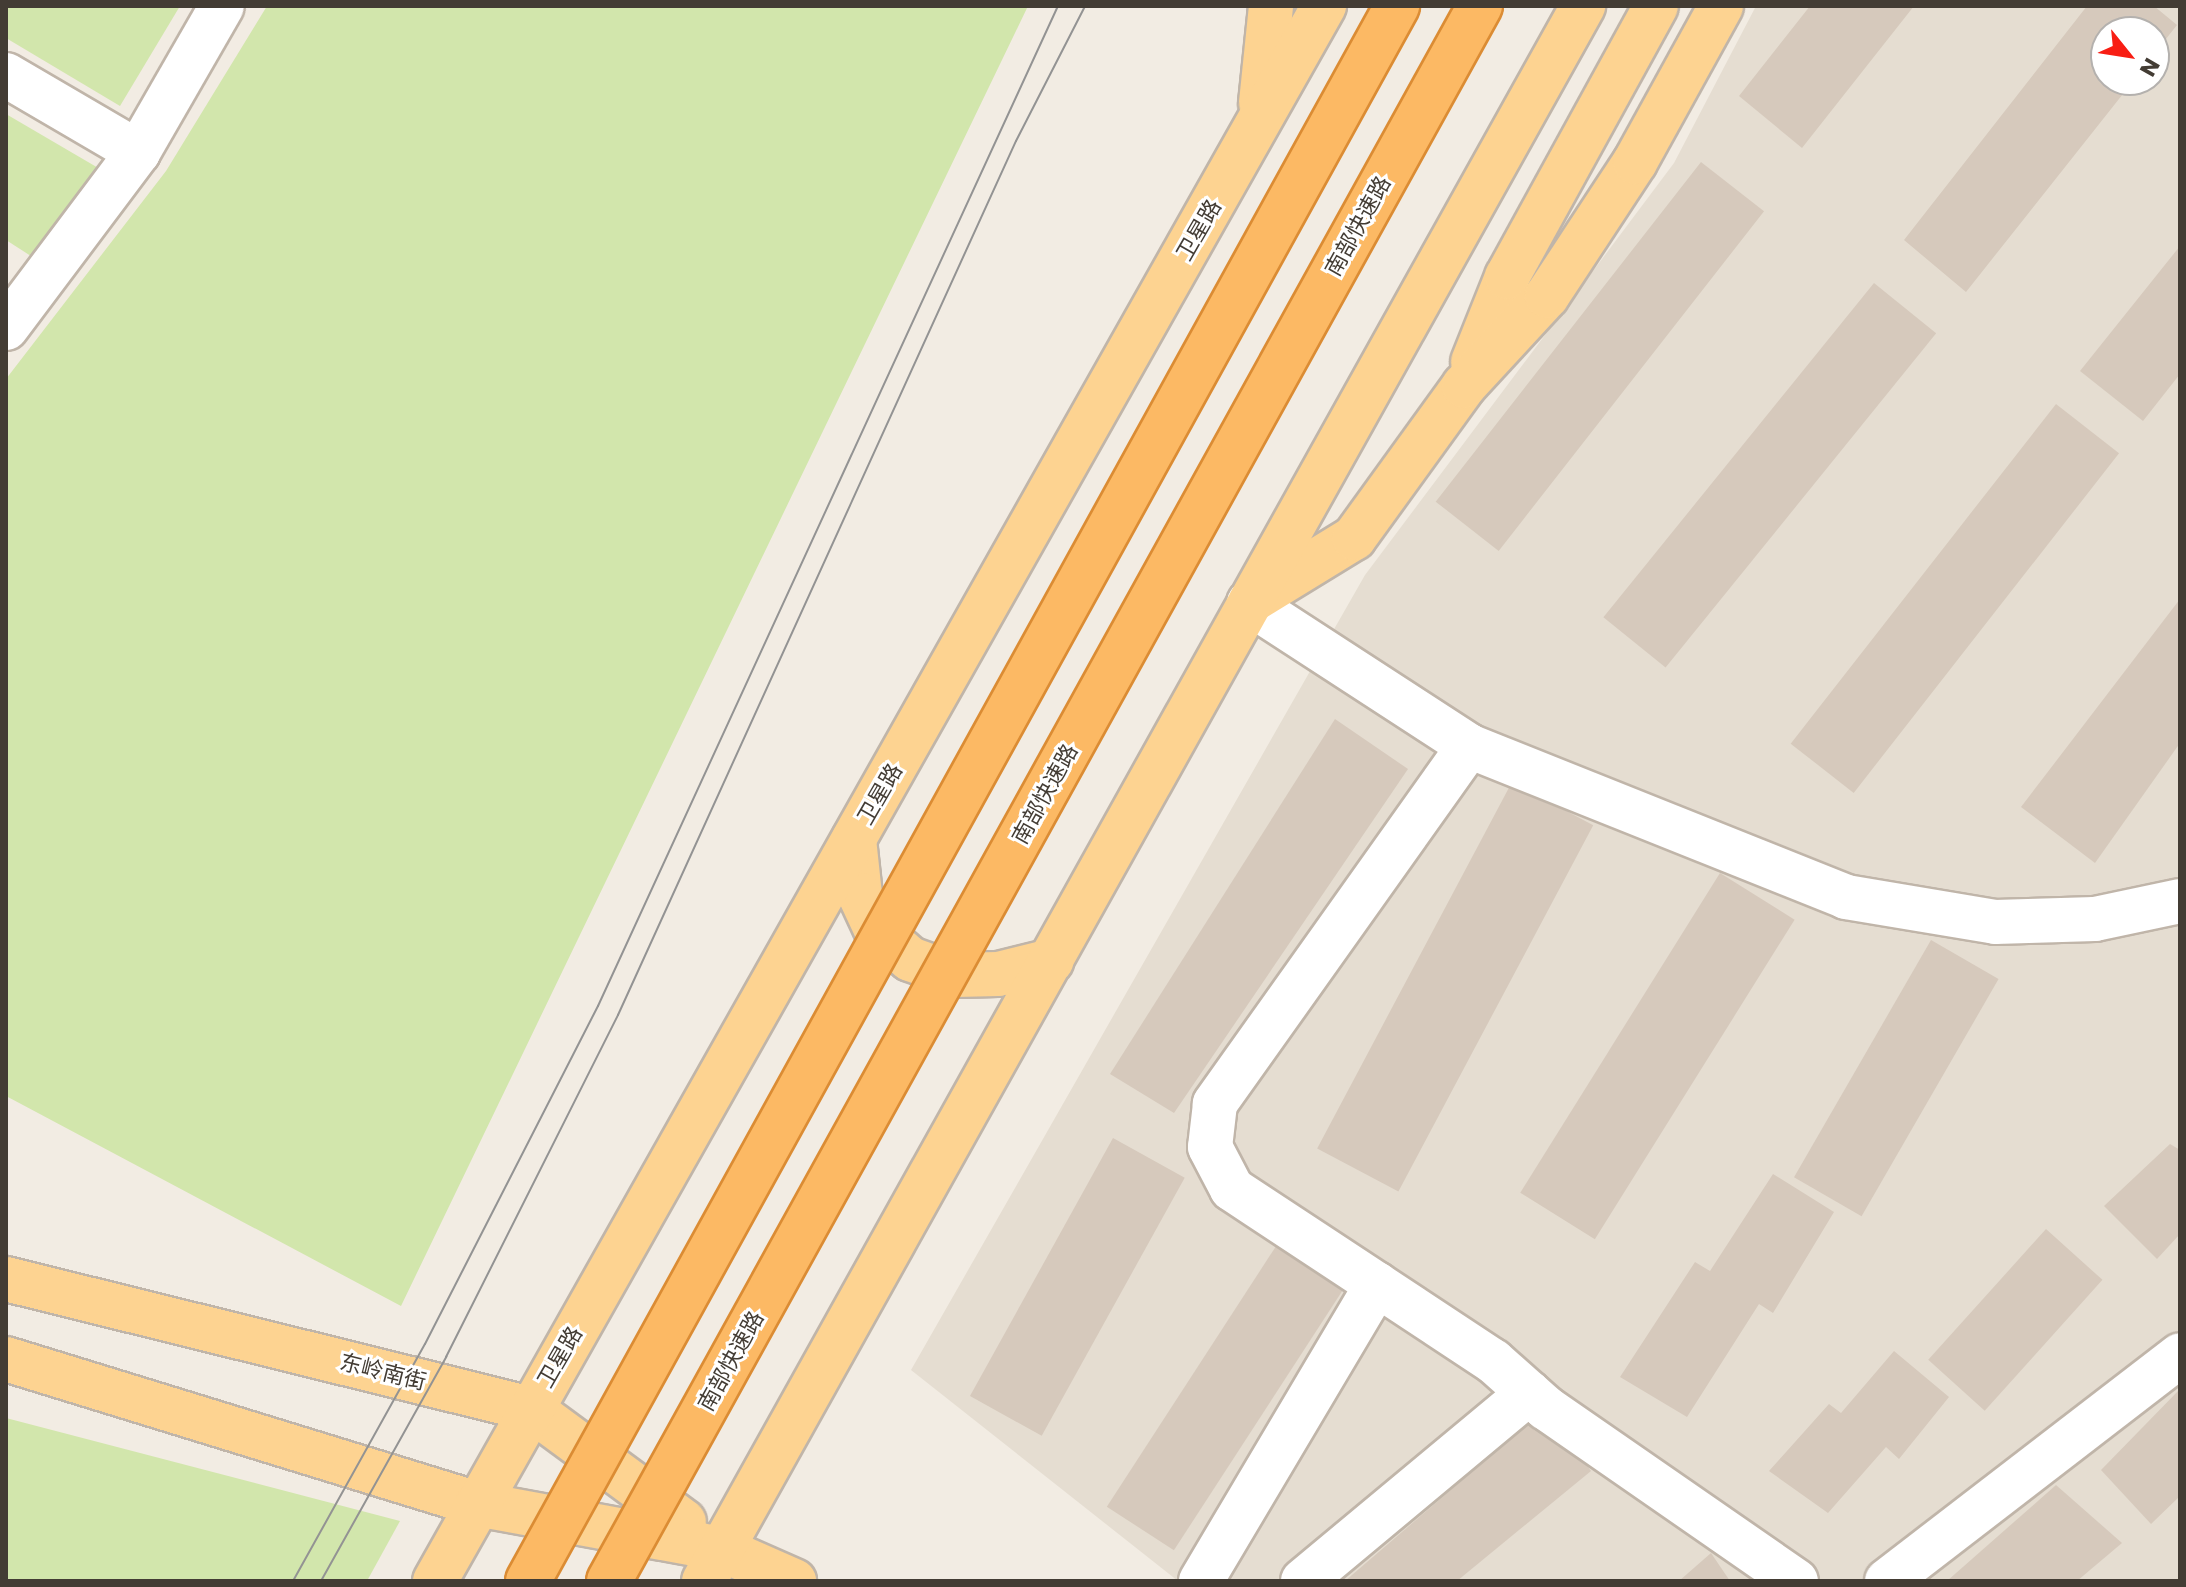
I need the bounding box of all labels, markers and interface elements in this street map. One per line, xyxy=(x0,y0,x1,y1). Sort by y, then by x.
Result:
north arrow xyxy=(2090,16,2170,96)
text: N xyxy=(2132,52,2167,82)
street label: 南部快速路 xyxy=(1320,171,1396,281)
street label: 卫星路 xyxy=(1171,195,1227,265)
street label: 南部快速路 xyxy=(1007,739,1083,849)
street label: 卫星路 xyxy=(852,759,908,829)
street label: 南部快速路 xyxy=(693,1306,769,1416)
street label: 卫星路 xyxy=(532,1322,588,1392)
street label: 东岭南街 xyxy=(337,1349,429,1395)

